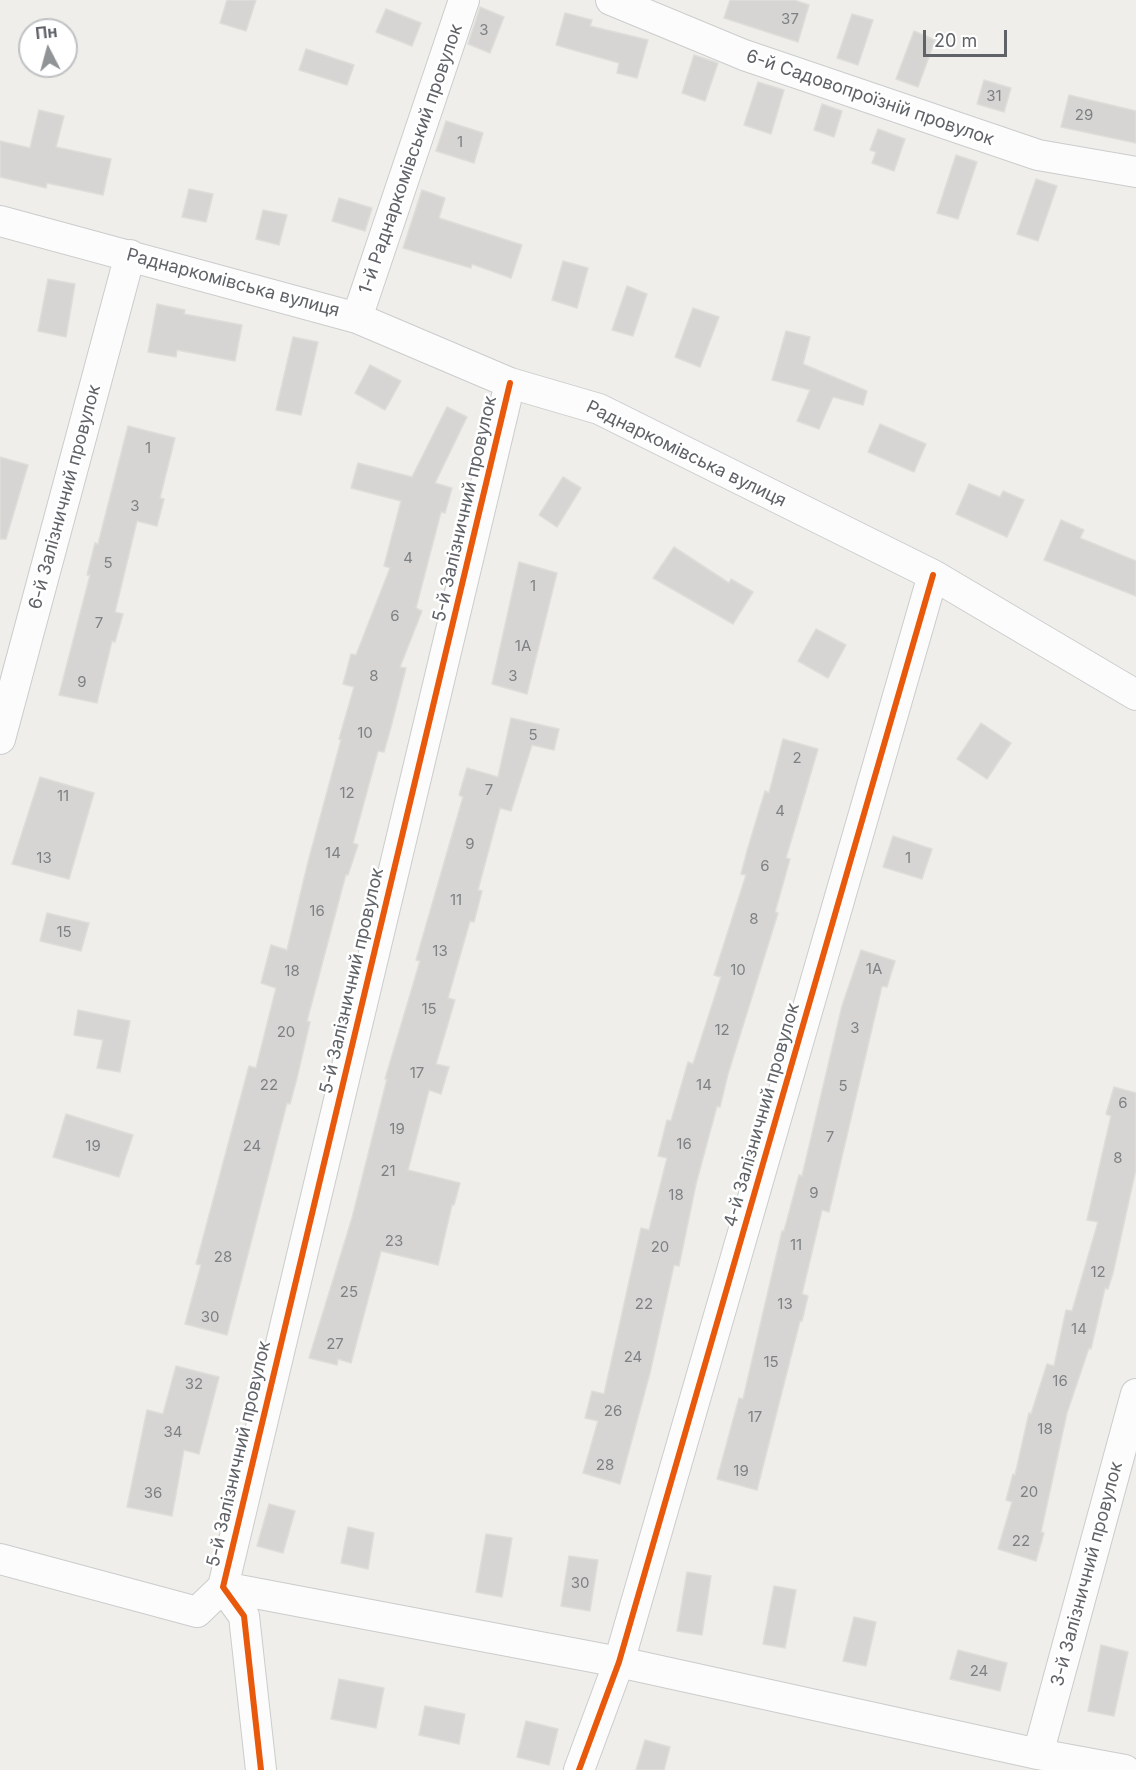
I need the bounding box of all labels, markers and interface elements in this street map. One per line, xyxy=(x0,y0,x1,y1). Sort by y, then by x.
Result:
house number: 37 xyxy=(781,10,799,28)
north arrow xyxy=(18,18,78,78)
scale bar xyxy=(926,18,1010,56)
text: Пн xyxy=(34,21,58,43)
street label: 1-й Раднаркомівський провулок xyxy=(355,21,467,297)
house number: 3 xyxy=(479,21,489,39)
text: 20 m xyxy=(934,30,977,51)
street label: 6-й Садовопроїзній провулок xyxy=(743,45,997,151)
house number: 31 xyxy=(986,87,1002,105)
house number: 29 xyxy=(1075,106,1093,124)
house number: 1 xyxy=(457,133,463,151)
street label: Раднаркомівська вулиця xyxy=(124,244,342,322)
street label: 6-й Залізничний провулок xyxy=(25,382,105,612)
street label: 5-й Залізничний провулок xyxy=(428,394,502,624)
street label: Раднаркомівська вулиця xyxy=(583,396,789,512)
house number: 1 xyxy=(145,439,151,457)
house number: 3 xyxy=(130,497,140,515)
house number: 4 xyxy=(403,549,413,567)
house number: 5 xyxy=(103,554,113,572)
house number: 1 xyxy=(530,577,536,595)
house number: 6 xyxy=(390,607,400,625)
house number: 7 xyxy=(95,614,103,632)
house number: 1А xyxy=(515,637,531,655)
house number: 8 xyxy=(369,667,379,685)
house number: 3 xyxy=(508,667,518,685)
house number: 9 xyxy=(77,673,87,691)
house number: 10 xyxy=(357,724,373,742)
house number: 5 xyxy=(528,726,538,744)
house number: 2 xyxy=(792,749,802,767)
house number: 7 xyxy=(485,781,493,799)
house number: 12 xyxy=(339,784,355,802)
house number: 11 xyxy=(57,787,69,805)
house number: 4 xyxy=(775,802,785,820)
house number: 9 xyxy=(465,835,475,853)
house number: 14 xyxy=(325,844,341,862)
house number: 13 xyxy=(36,849,52,867)
house number: 1 xyxy=(905,849,911,867)
house number: 6 xyxy=(760,857,770,875)
street label: 5-й Залізничний провулок xyxy=(315,866,389,1096)
house number: 11 xyxy=(450,891,462,909)
house number: 16 xyxy=(309,902,325,920)
house number: 8 xyxy=(749,910,759,928)
house number: 15 xyxy=(56,923,72,941)
house number: 13 xyxy=(432,942,448,960)
house number: 1А xyxy=(866,960,882,978)
house number: 10 xyxy=(730,961,746,979)
house number: 18 xyxy=(284,962,300,980)
house number: 15 xyxy=(421,1000,437,1018)
street label: 4-й Залізничний провулок xyxy=(720,1001,804,1229)
house number: 3 xyxy=(850,1019,860,1037)
house number: 12 xyxy=(714,1021,730,1039)
house number: 20 xyxy=(277,1023,295,1041)
house number: 17 xyxy=(410,1064,424,1082)
house number: 22 xyxy=(260,1076,278,1094)
house number: 14 xyxy=(696,1076,712,1094)
house number: 5 xyxy=(838,1077,848,1095)
house number: 6 xyxy=(1118,1094,1128,1112)
house number: 19 xyxy=(389,1120,405,1138)
house number: 7 xyxy=(826,1128,834,1146)
house number: 16 xyxy=(676,1135,692,1153)
house number: 19 xyxy=(85,1137,101,1155)
house number: 24 xyxy=(243,1137,261,1155)
house number: 8 xyxy=(1113,1149,1123,1167)
house number: 21 xyxy=(380,1162,396,1180)
house number: 9 xyxy=(809,1184,819,1202)
house number: 18 xyxy=(668,1186,684,1204)
house number: 23 xyxy=(385,1232,403,1250)
house number: 11 xyxy=(790,1236,802,1254)
house number: 20 xyxy=(651,1238,669,1256)
house number: 28 xyxy=(214,1248,232,1266)
house number: 12 xyxy=(1090,1263,1106,1281)
house number: 25 xyxy=(340,1283,358,1301)
house number: 22 xyxy=(635,1295,653,1313)
house number: 13 xyxy=(777,1295,793,1313)
house number: 30 xyxy=(201,1308,219,1326)
house number: 14 xyxy=(1071,1320,1087,1338)
house number: 27 xyxy=(326,1335,344,1353)
street label: 5-й Залізничний провулок xyxy=(202,1339,276,1569)
house number: 24 xyxy=(624,1348,642,1366)
house number: 15 xyxy=(763,1353,779,1371)
house number: 16 xyxy=(1052,1372,1068,1390)
house number: 32 xyxy=(185,1375,203,1393)
house number: 26 xyxy=(604,1402,622,1420)
house number: 17 xyxy=(748,1408,762,1426)
house number: 18 xyxy=(1037,1420,1053,1438)
house number: 34 xyxy=(164,1423,182,1441)
house number: 28 xyxy=(596,1456,614,1474)
street label: 3-й Залізничний провулок xyxy=(1047,1459,1127,1689)
house number: 19 xyxy=(733,1462,749,1480)
house number: 20 xyxy=(1020,1483,1038,1501)
house number: 36 xyxy=(144,1484,162,1502)
house number: 22 xyxy=(1012,1532,1030,1550)
house number: 30 xyxy=(571,1574,589,1592)
house number: 24 xyxy=(970,1662,988,1680)

